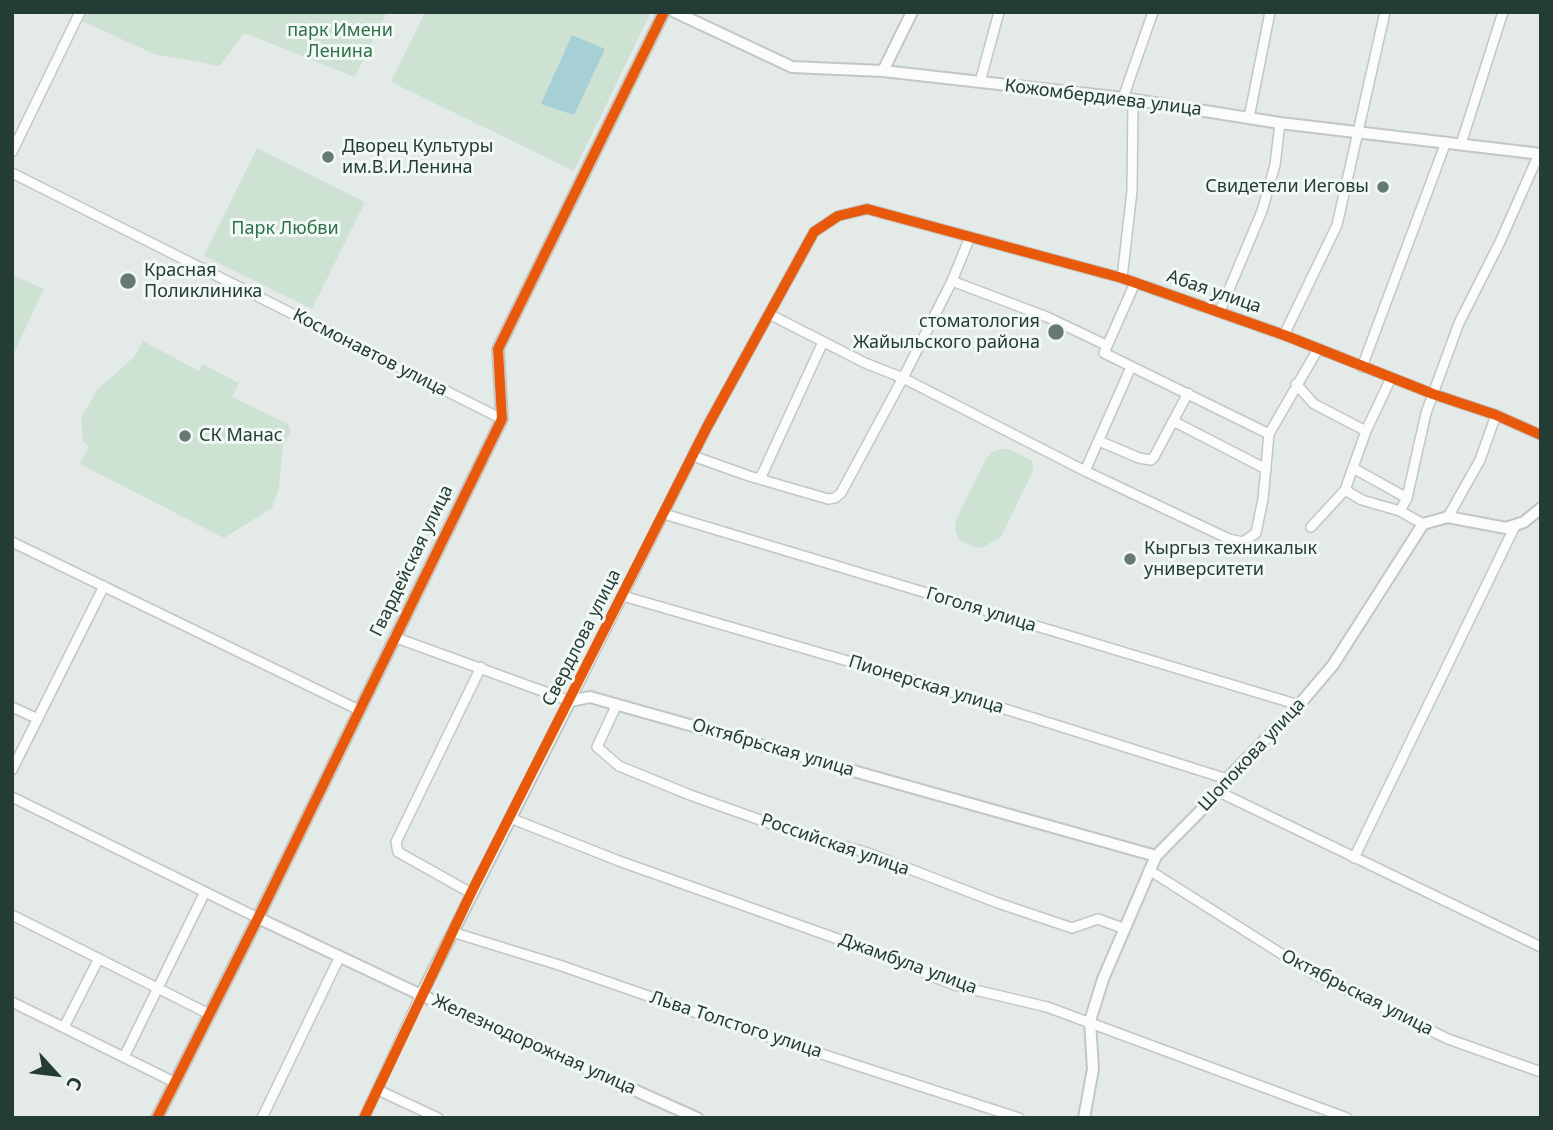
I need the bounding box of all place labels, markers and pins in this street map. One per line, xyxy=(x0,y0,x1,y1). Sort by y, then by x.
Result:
place label: Дворец Культуры им.В.И.Ленина xyxy=(342,136,493,178)
marker: Дворец Культуры им.В.И.Ленина xyxy=(320,149,336,165)
place label: Свидетели Иеговы xyxy=(1205,176,1369,198)
marker: Свидетели Иеговы xyxy=(1375,179,1391,195)
place label: Красная Поликлиника xyxy=(144,260,262,302)
marker: Красная Поликлиника xyxy=(118,271,138,291)
place label: стоматология Жайыльского района xyxy=(853,311,1040,354)
marker: стоматология Жайыльского района xyxy=(1046,322,1066,342)
place label: СК Манас xyxy=(199,425,283,447)
marker: СК Манас xyxy=(177,428,193,444)
place label: Кыргыз техникалык университети xyxy=(1144,538,1317,580)
marker: Кыргыз техникалык университети xyxy=(1122,551,1138,567)

